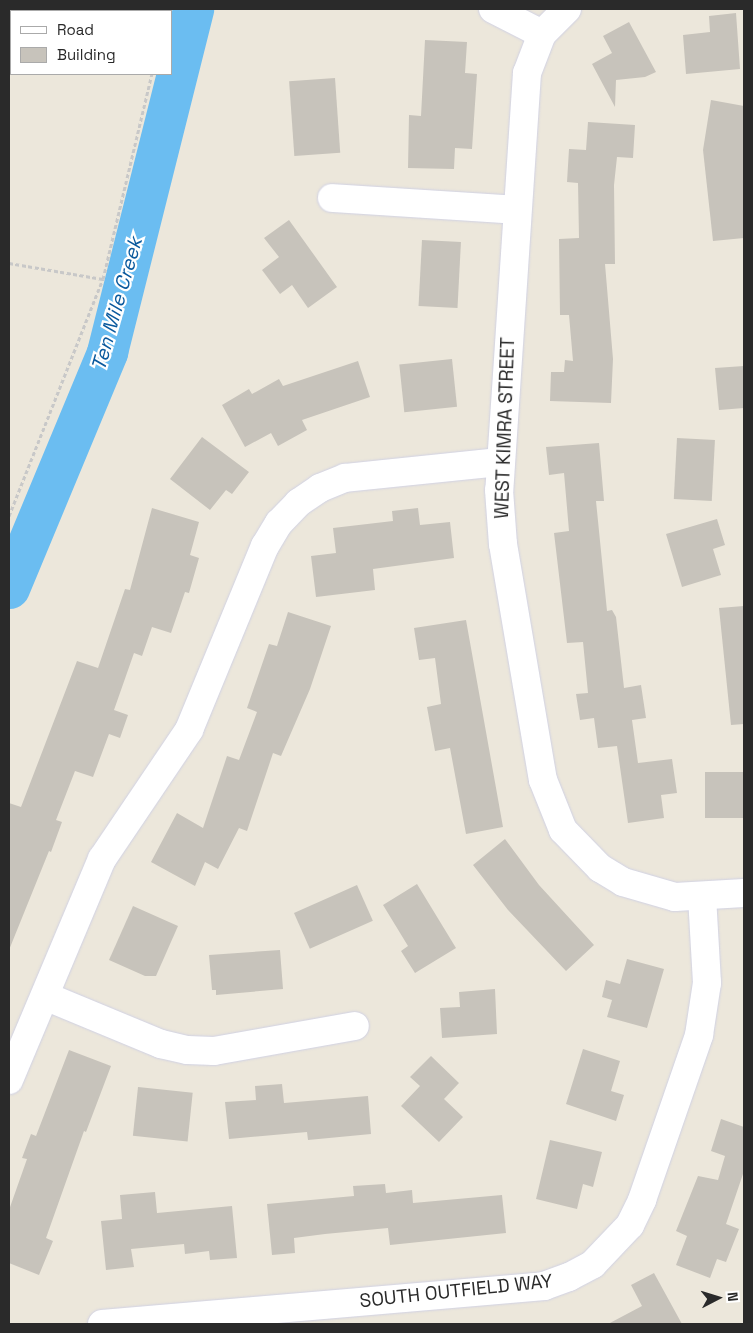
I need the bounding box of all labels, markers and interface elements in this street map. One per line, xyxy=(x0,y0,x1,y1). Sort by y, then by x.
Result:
legend xyxy=(10,10,172,75)
text: Road xyxy=(57,20,94,39)
text: Building xyxy=(57,45,116,64)
water label: Ten Mile Creek xyxy=(87,235,147,373)
street label: WEST KIMRA STREET xyxy=(490,336,520,520)
street label: SOUTH OUTFIELD WAY xyxy=(358,1270,554,1312)
north arrow xyxy=(693,1273,743,1323)
text: N xyxy=(724,1291,742,1302)

